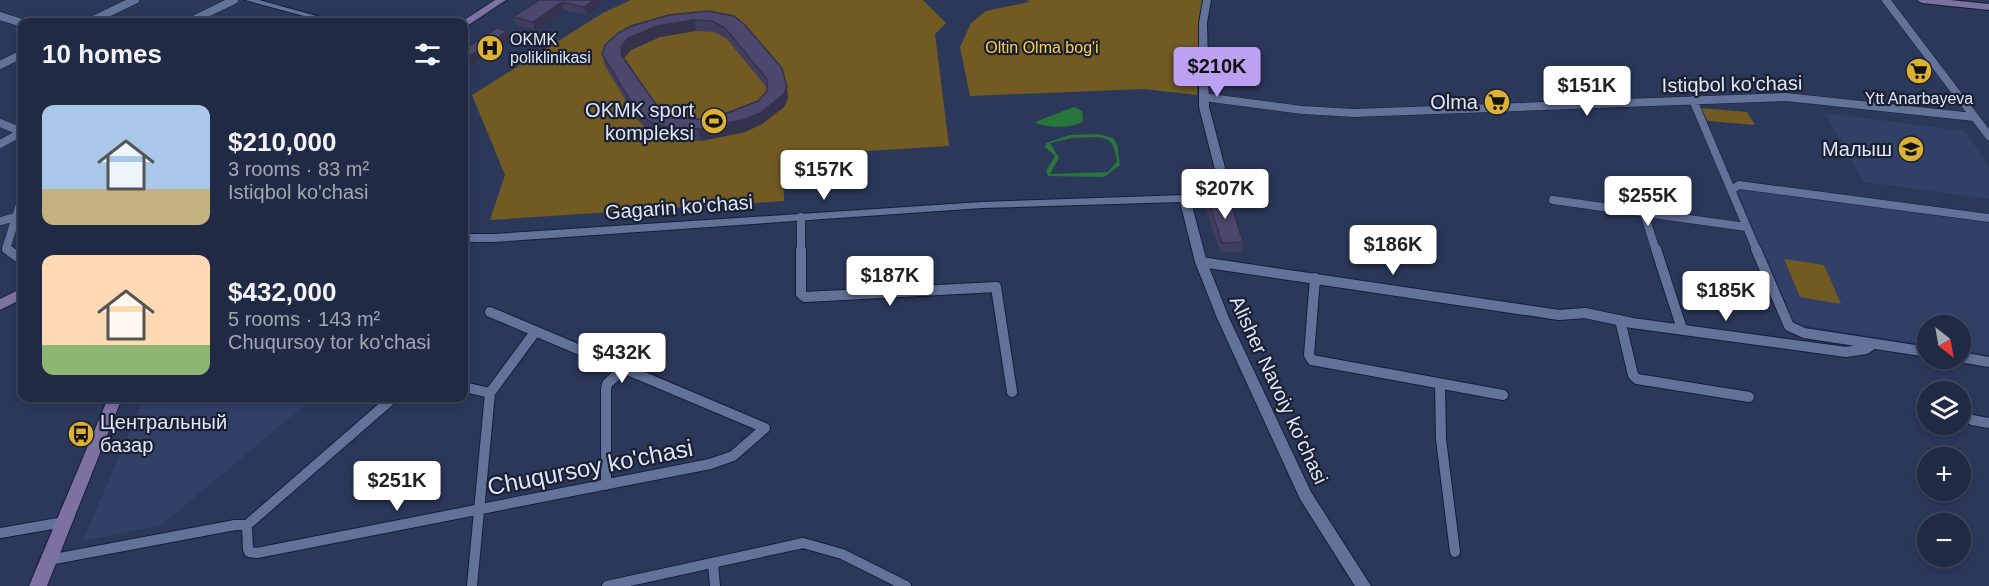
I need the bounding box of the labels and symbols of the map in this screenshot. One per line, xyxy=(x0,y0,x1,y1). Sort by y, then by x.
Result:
place label: OKMK poliklinikasi xyxy=(510,31,591,66)
hospital icon: OKMK poliklinikasi xyxy=(475,33,505,63)
park label: Oltin Olma bog'i xyxy=(985,39,1099,56)
pin: $210K xyxy=(1175,47,1259,98)
supermarket icon: Ytt Anarbayeva xyxy=(1904,56,1934,86)
pin: $151K xyxy=(1545,66,1629,117)
street label: Istiqbol ko'chasi xyxy=(1662,72,1802,96)
supermarket icon: Olma xyxy=(1482,87,1512,117)
place label: Ytt Anarbayeva xyxy=(1865,90,1973,107)
place label: Olma xyxy=(1430,91,1479,113)
place label: OKMK sport kompleksi xyxy=(585,99,694,144)
sports icon: OKMK sport kompleksi xyxy=(699,106,729,136)
school or university icon: Малыш xyxy=(1896,134,1926,164)
place label: Малыш xyxy=(1822,138,1892,160)
pin: $157K xyxy=(782,150,866,201)
pin: $207K xyxy=(1183,169,1267,220)
pin: $255K xyxy=(1606,176,1690,227)
street label: Gagarin ko'chasi xyxy=(604,191,754,223)
pin: $186K xyxy=(1351,225,1435,276)
pin: $187K xyxy=(848,256,932,307)
pin: $185K xyxy=(1684,271,1768,322)
street label: Alisher Navoiy ko'chasi xyxy=(1226,292,1332,488)
north arrow xyxy=(1917,315,1971,369)
pin: $432K xyxy=(580,333,664,384)
place label: Центральный базар xyxy=(100,411,227,456)
bus stop icon: Центральный базар xyxy=(66,419,96,449)
street label: Chuqursoy ko'chasi xyxy=(485,434,695,500)
pin: $251K xyxy=(355,461,439,512)

